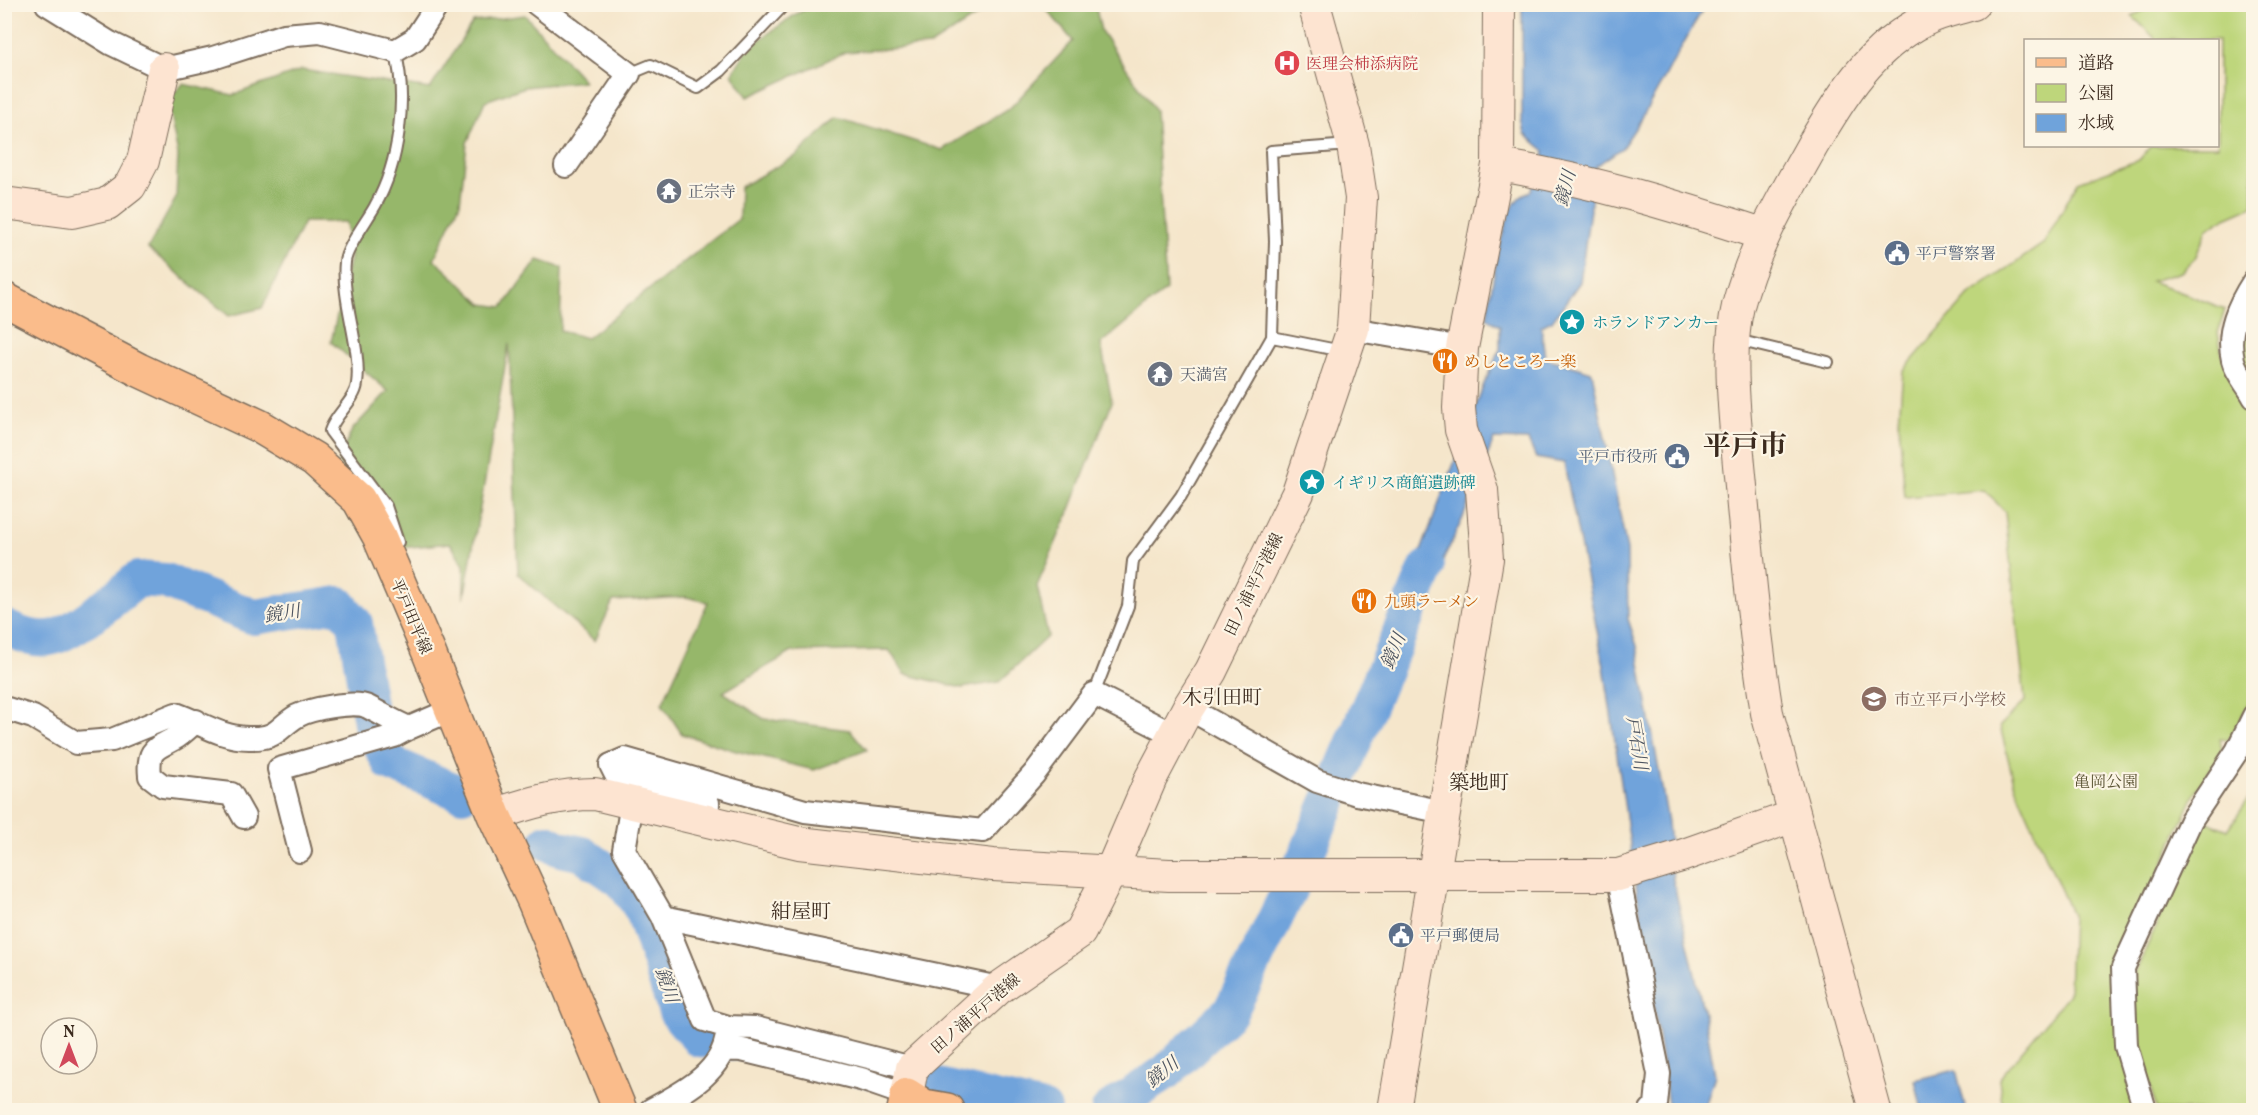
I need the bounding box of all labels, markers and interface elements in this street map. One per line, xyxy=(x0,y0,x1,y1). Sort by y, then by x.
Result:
legend xyxy=(2024,39,2219,147)
hospital icon: 医理会柿添病院 xyxy=(1272,48,1302,78)
text: 道路 xyxy=(2078,52,2114,77)
place label: 医理会柿添病院 xyxy=(1306,54,1418,76)
text: 公園 xyxy=(2078,82,2114,107)
text: 水域 xyxy=(2078,112,2114,137)
water label: 鏡川 xyxy=(1550,166,1584,209)
temple icon: 正宗寺 xyxy=(654,176,684,206)
place label: 正宗寺 xyxy=(688,182,736,204)
public building icon: 平戸警察署 xyxy=(1882,238,1912,268)
place label: 平戸警察署 xyxy=(1916,244,1996,266)
place icon: ホランドアンカー xyxy=(1557,307,1587,337)
place label: ホランドアンカー xyxy=(1592,313,1719,335)
restaurant icon: めしところ一楽 xyxy=(1430,346,1460,376)
place label: めしところ一楽 xyxy=(1464,352,1576,374)
temple icon: 天満宮 xyxy=(1145,359,1175,389)
place label: 天満宮 xyxy=(1180,365,1228,387)
district label: 平戸市 xyxy=(1703,428,1787,467)
public building icon: 平戸市役所 xyxy=(1662,441,1692,471)
place label: 平戸市役所 xyxy=(1578,447,1658,469)
place icon: イギリス商館遺跡碑 xyxy=(1297,467,1327,497)
place label: イギリス商館遺跡碑 xyxy=(1332,473,1476,495)
street label: 田ノ浦平戸港線 xyxy=(1220,530,1289,640)
street label: 平戸田平線 xyxy=(384,576,436,658)
restaurant icon: 九頭ラーメン xyxy=(1349,586,1379,616)
place label: 九頭ラーメン xyxy=(1384,592,1479,614)
water label: 鏡川 xyxy=(263,599,304,630)
water label: 鏡川 xyxy=(1376,628,1414,673)
school or university icon: 市立平戸小学校 xyxy=(1859,684,1889,714)
district label: 木引田町 xyxy=(1182,685,1262,713)
place label: 市立平戸小学校 xyxy=(1894,690,2006,712)
water label: 戸石川 xyxy=(1619,715,1652,774)
district label: 築地町 xyxy=(1449,770,1509,798)
park label: 亀岡公園 xyxy=(2074,772,2138,794)
district label: 紺屋町 xyxy=(771,899,831,927)
public building icon: 平戸郵便局 xyxy=(1386,920,1416,950)
place label: 平戸郵便局 xyxy=(1420,926,1500,948)
water label: 鏡川 xyxy=(648,964,684,1008)
street label: 田ノ浦平戸港線 xyxy=(927,969,1026,1060)
north arrow xyxy=(39,1016,99,1076)
text: N xyxy=(63,1022,75,1044)
water label: 鏡川 xyxy=(1141,1051,1186,1094)

